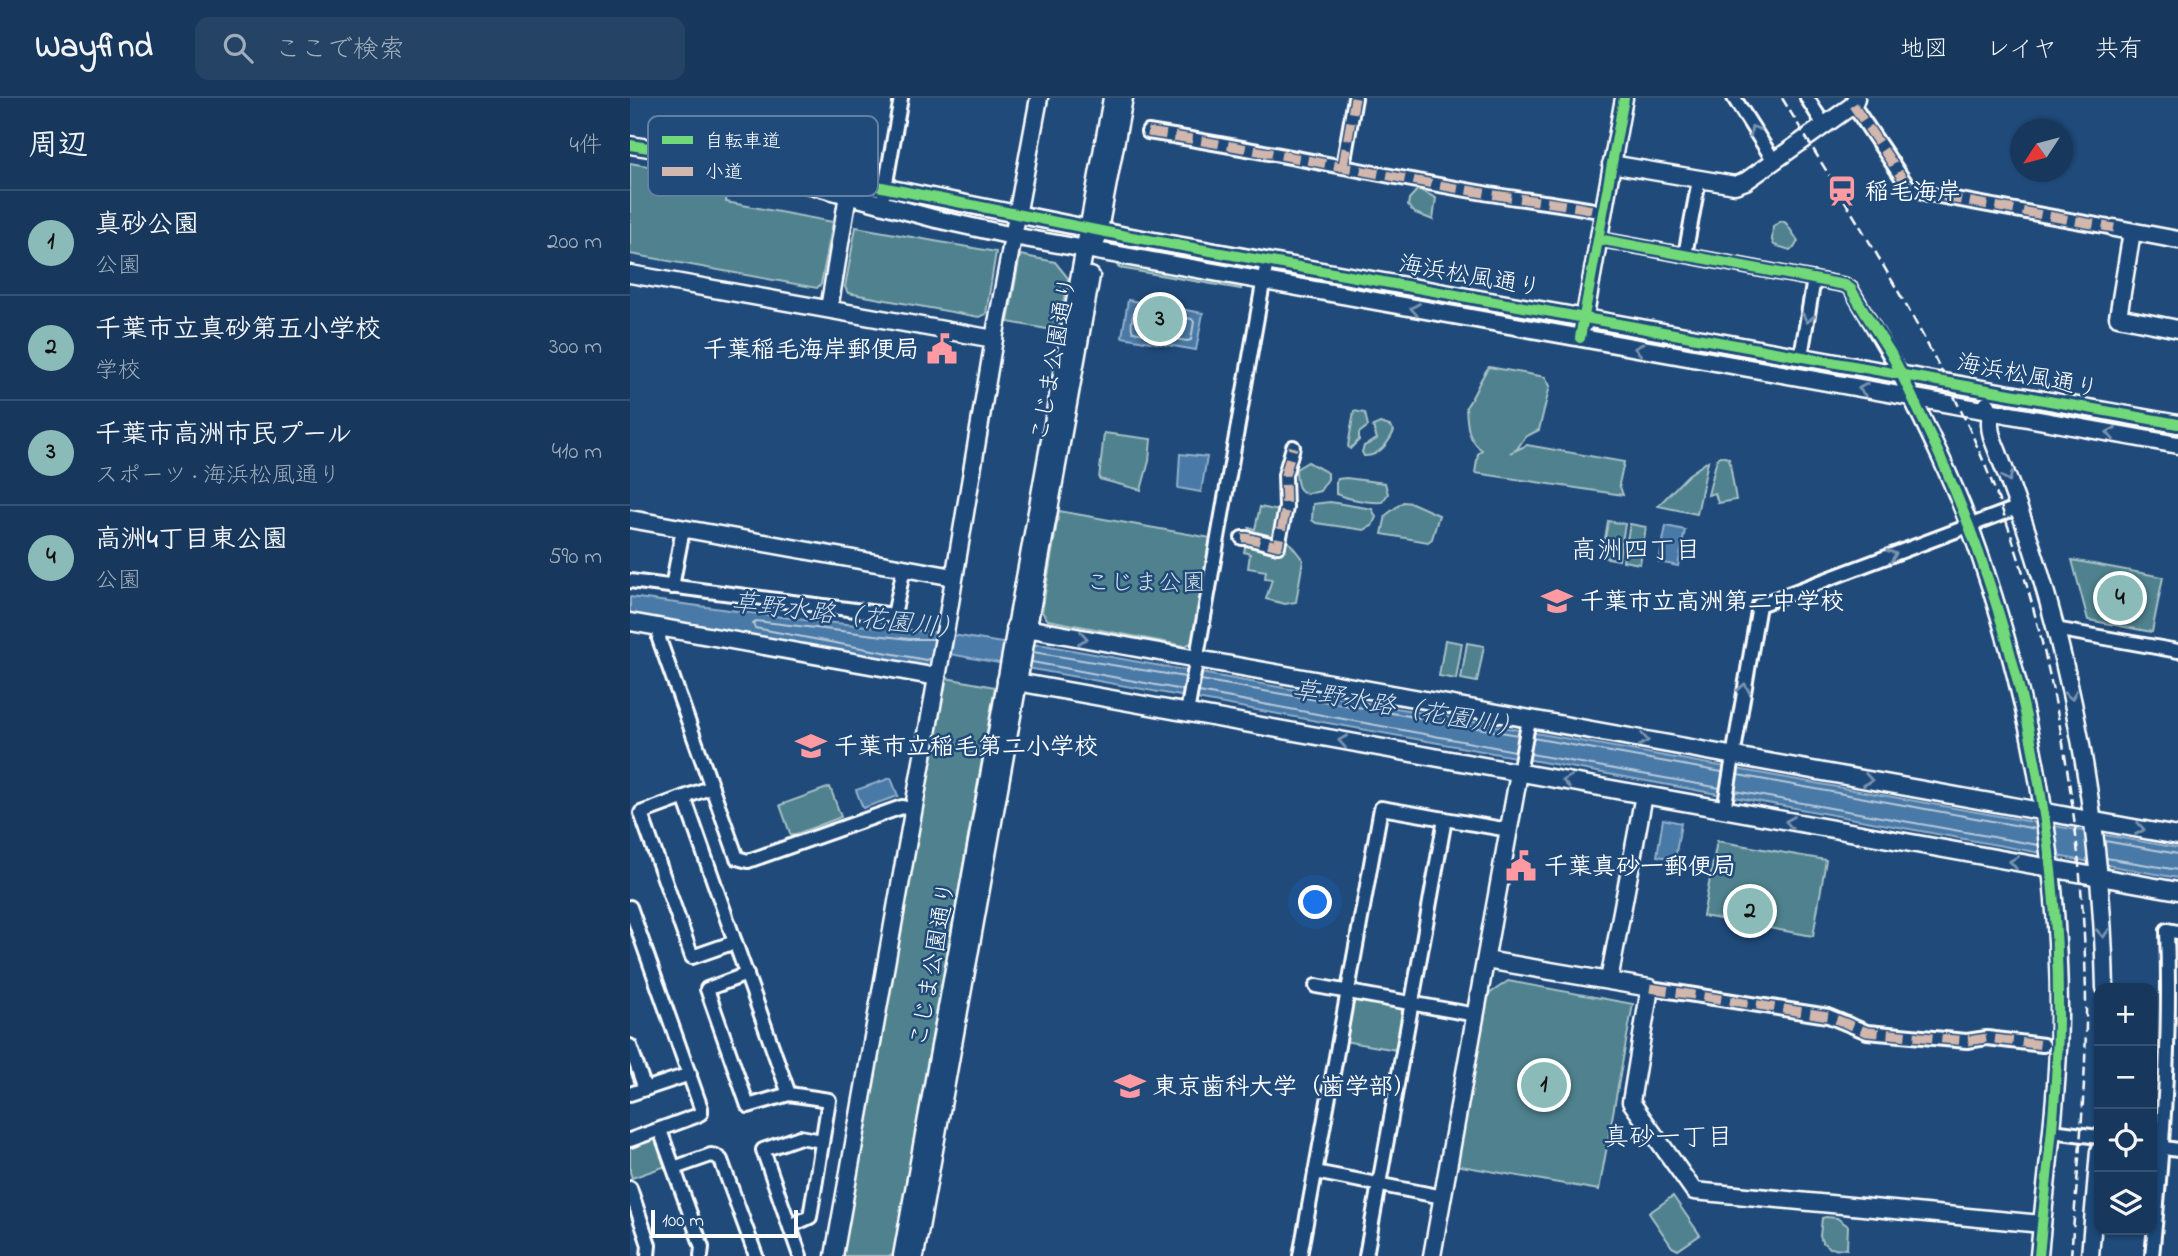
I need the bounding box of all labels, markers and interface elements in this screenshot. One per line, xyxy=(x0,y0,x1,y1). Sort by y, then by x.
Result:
search box xyxy=(195,17,685,80)
text: Wayfind xyxy=(35,24,153,72)
icon: search xyxy=(219,29,257,67)
text: ここで検索 xyxy=(275,32,405,70)
text: 地図 xyxy=(1900,33,1948,68)
text: レイヤ xyxy=(1986,33,2057,68)
text: 共有 xyxy=(2095,33,2143,68)
legend xyxy=(648,116,878,196)
north arrow xyxy=(2010,119,2073,182)
one-way arrow xyxy=(1749,124,1762,137)
text: 周辺 xyxy=(28,125,88,169)
text: 自転車道 xyxy=(705,129,781,156)
text: 4件 xyxy=(570,130,602,163)
text: 小道 xyxy=(705,160,743,187)
station icon: 稲毛海岸 xyxy=(1825,174,1859,208)
place label: 稲毛海岸 xyxy=(1865,176,1961,211)
text: 真砂公園 xyxy=(95,207,199,245)
text: 1 xyxy=(47,226,55,259)
text: 200 m xyxy=(547,226,602,259)
street label: 海浜松風通り xyxy=(1396,248,1544,307)
text: 公園 xyxy=(95,250,141,283)
street label: こじま公園通り xyxy=(1024,274,1087,445)
pin: 3 xyxy=(1137,293,1183,345)
one-way arrow xyxy=(1409,302,1421,317)
text: 千葉市立真砂第五小学校 xyxy=(95,312,381,350)
one-way arrow xyxy=(1801,312,1816,324)
text: 2 xyxy=(45,331,57,364)
text: 300 m xyxy=(549,331,602,364)
public building icon: 千葉稲毛海岸郵便局 xyxy=(925,332,959,366)
place label: 千葉稲毛海岸郵便局 xyxy=(703,334,919,369)
one-way arrow xyxy=(1633,342,1645,357)
street label: 海浜松風通り xyxy=(1954,347,2102,408)
text: 学校 xyxy=(95,355,141,388)
one-way arrow xyxy=(1857,382,1869,397)
text: 千葉市高洲市民プール xyxy=(95,417,352,455)
one-way arrow xyxy=(2105,426,2117,441)
text: 3 xyxy=(46,436,56,469)
text: 410 m xyxy=(552,436,602,469)
text: スポーツ · 海浜松風通り xyxy=(95,460,341,493)
one-way arrow xyxy=(1999,471,2013,483)
text: 高洲4丁目東公園 xyxy=(95,522,288,560)
district label: 高洲四丁目 xyxy=(1571,533,1701,571)
text: 4 xyxy=(46,541,56,574)
text: 590 m xyxy=(548,541,602,574)
one-way arrow xyxy=(1886,549,1898,563)
text: 公園 xyxy=(95,565,141,598)
park label: こじま公園 xyxy=(1086,567,1206,602)
pin: 4 xyxy=(2097,572,2143,624)
school or university icon: 千葉市立高洲第二中学校 xyxy=(1540,584,1574,618)
water label: 草野水路（花園川） xyxy=(729,585,966,651)
place label: 千葉市立高洲第二中学校 xyxy=(1580,586,1844,621)
one-way arrow xyxy=(1077,630,1089,645)
water label: 草野水路（花園川） xyxy=(1289,672,1526,750)
one-way arrow xyxy=(1736,682,1751,694)
one-way arrow xyxy=(2063,689,2078,701)
school or university icon: 千葉市立稲毛第二小学校 xyxy=(794,729,828,763)
place label: 千葉市立稲毛第二小学校 xyxy=(834,731,1098,766)
one-way arrow xyxy=(1638,731,1650,746)
one-way arrow xyxy=(1337,734,1349,749)
one-way arrow xyxy=(1862,772,1874,787)
one-way arrow xyxy=(1561,774,1573,789)
one-way arrow xyxy=(1785,815,1797,830)
one-way arrow xyxy=(2134,821,2146,836)
public building icon: 千葉真砂一郵便局 xyxy=(1504,849,1538,883)
place label: 千葉真砂一郵便局 xyxy=(1544,851,1736,886)
one-way arrow xyxy=(2008,855,2020,870)
street label: こじま公園通り xyxy=(903,879,966,1050)
your location xyxy=(1298,885,1332,919)
pin: 2 xyxy=(1727,885,1773,937)
one-way arrow xyxy=(2095,927,2110,938)
map controls xyxy=(2094,983,2157,1235)
button: + xyxy=(2094,983,2157,1046)
button: − xyxy=(2094,1046,2157,1109)
pin: 1 xyxy=(1521,1059,1567,1111)
school or university icon: 東京歯科大学（歯学部） xyxy=(1113,1069,1147,1103)
place label: 東京歯科大学（歯学部） xyxy=(1153,1071,1417,1106)
button: locate xyxy=(2094,1109,2157,1172)
district label: 真砂一丁目 xyxy=(1603,1120,1733,1158)
button: layers xyxy=(2094,1172,2157,1235)
scale bar xyxy=(651,1207,798,1239)
text: 100 m xyxy=(662,1208,704,1235)

